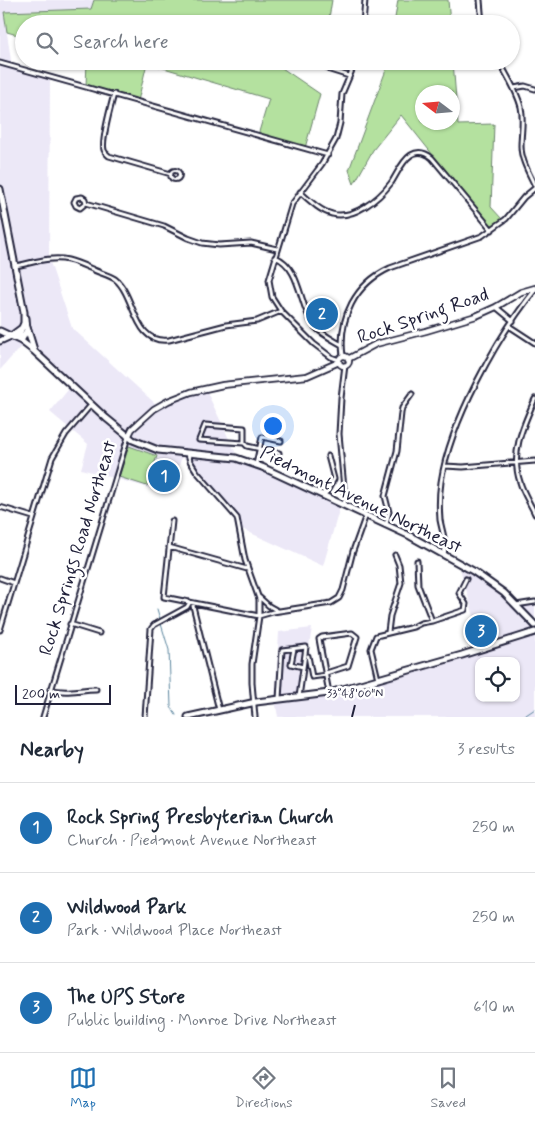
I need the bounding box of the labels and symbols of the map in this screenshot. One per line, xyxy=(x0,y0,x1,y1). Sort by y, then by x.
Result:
north arrow xyxy=(415,85,460,130)
street label: Rock Spring Road xyxy=(354,282,493,353)
pin: 2 xyxy=(306,295,338,333)
your location xyxy=(260,413,286,439)
street label: Rock Springs Road Northeast xyxy=(33,437,126,659)
street label: Piedmont Avenue Northeast xyxy=(256,440,466,560)
pin: 1 xyxy=(148,457,180,495)
pin: 3 xyxy=(465,612,497,650)
scale bar xyxy=(15,682,111,705)
text: 33°48'00"N xyxy=(327,686,383,702)

